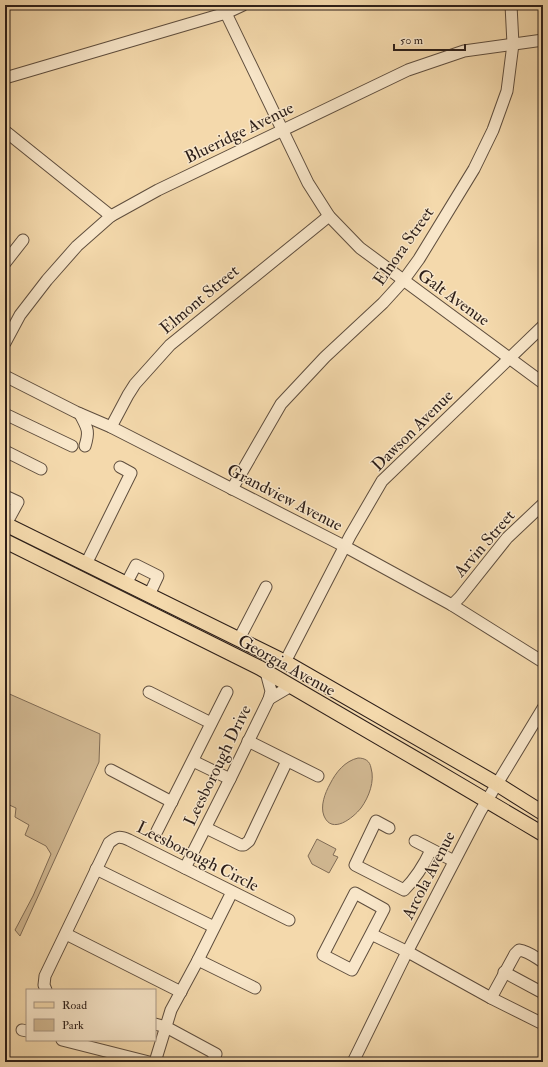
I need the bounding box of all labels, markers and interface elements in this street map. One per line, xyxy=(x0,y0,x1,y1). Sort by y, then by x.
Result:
scale bar xyxy=(394,26,465,52)
text: 50 m xyxy=(400,33,424,48)
street label: Blueridge Avenue xyxy=(181,97,297,168)
street label: Elnora Street xyxy=(369,202,438,290)
street label: Elmont Street xyxy=(156,260,243,338)
street label: Galt Avenue xyxy=(414,264,494,331)
street label: Dawson Avenue xyxy=(367,385,458,476)
street label: Grandview Avenue xyxy=(223,459,346,536)
street label: Arvin Street xyxy=(449,505,520,582)
street label: Georgia Avenue xyxy=(234,630,339,701)
street label: Leesborough Drive xyxy=(179,701,256,829)
street label: Leesborough Circle xyxy=(133,817,262,896)
street label: Arcola Avenue xyxy=(397,828,460,924)
legend xyxy=(26,989,156,1041)
text: Road xyxy=(62,998,87,1013)
text: Park xyxy=(62,1018,84,1033)

